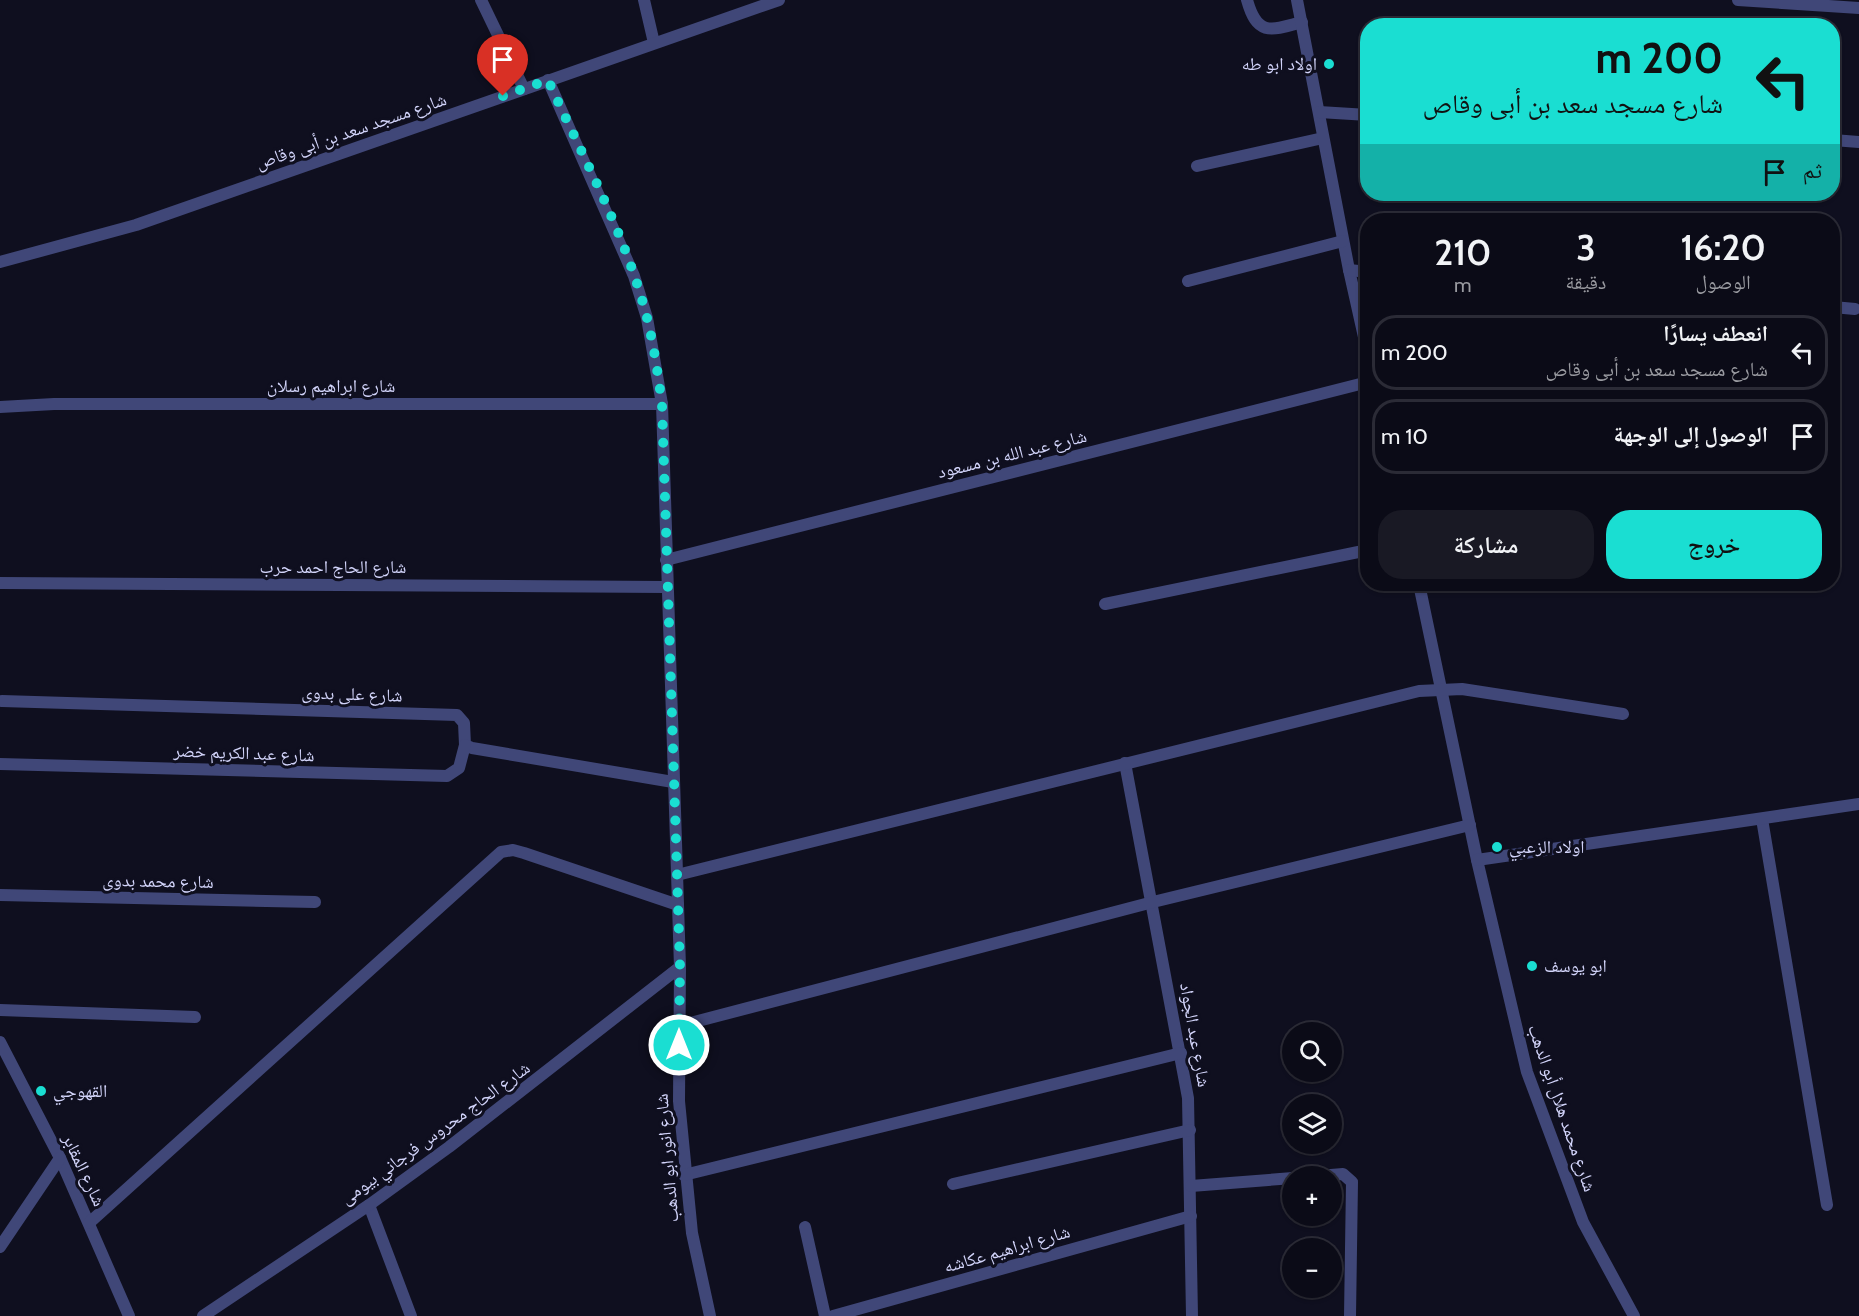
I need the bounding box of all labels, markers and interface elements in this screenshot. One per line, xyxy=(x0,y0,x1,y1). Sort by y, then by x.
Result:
text: 200 m xyxy=(1596,32,1723,84)
pin xyxy=(477,34,528,96)
icon: left xyxy=(1744,42,1822,120)
icon: arrive xyxy=(486,43,519,76)
place label: اولاد ابو طه xyxy=(1242,53,1317,75)
marker: اولاد ابو طه xyxy=(1322,57,1336,71)
text: شارع مسجد سعد بن أبى وقاص xyxy=(1423,87,1723,120)
street label: شارع مسجد سعد بن أبى وقاص xyxy=(253,88,449,174)
icon: arrive xyxy=(1758,156,1791,189)
text: ثم xyxy=(1803,157,1822,184)
text: 3 xyxy=(1576,225,1596,269)
text: 16:20 xyxy=(1681,225,1766,269)
text: 210 xyxy=(1434,230,1491,274)
text: دقيقة xyxy=(1566,270,1606,294)
text: الوصول xyxy=(1695,270,1751,294)
text: m xyxy=(1454,273,1472,297)
text: انعطف يسارًا xyxy=(1663,320,1768,347)
icon: left xyxy=(1786,336,1819,369)
text: 200 m xyxy=(1381,339,1448,366)
text: شارع مسجد سعد بن أبى وقاص xyxy=(1545,357,1768,381)
street label: شارع ابراهيم رسلان xyxy=(267,375,395,398)
icon: arrive xyxy=(1786,420,1819,453)
text: الوصول إلى الوجهة xyxy=(1613,421,1768,448)
text: 10 m xyxy=(1381,423,1428,450)
street label: شارع عبد الله بن مسعود xyxy=(935,425,1089,483)
button: مشاركة xyxy=(1378,510,1594,579)
button: خروج xyxy=(1606,510,1822,579)
street label: شارع الحاج احمد حرب xyxy=(260,556,406,579)
street label: شارع على بدوى xyxy=(301,681,403,707)
street label: شارع عبد الكريم خضر xyxy=(172,740,315,767)
place label: اولاد الزعبي xyxy=(1509,836,1585,862)
marker: اولاد الزعبي xyxy=(1490,840,1504,854)
street label: شارع محمد بدوى xyxy=(102,869,214,893)
place label: ابو يوسف xyxy=(1544,955,1607,977)
marker: ابو يوسف xyxy=(1525,959,1539,973)
street label: شارع عبد الجواد xyxy=(1175,981,1215,1089)
position arrow xyxy=(647,1013,711,1077)
street label: شارع محمد هلال أبو الدهب xyxy=(1523,1021,1601,1195)
map controls xyxy=(1282,1022,1342,1298)
button: search xyxy=(1282,1022,1342,1082)
street label: شارع الحاج محروس فرجاني بيومى xyxy=(336,1057,536,1212)
place label: القهوجي xyxy=(53,1080,107,1106)
marker: القهوجي xyxy=(34,1084,48,1098)
street label: شارع انور ابو الدهب xyxy=(650,1093,684,1223)
button: layers xyxy=(1282,1094,1342,1154)
street label: شارع المقابر xyxy=(57,1129,110,1210)
button: + xyxy=(1282,1166,1342,1226)
street label: شارع ابراهيم عكاشه xyxy=(941,1220,1073,1278)
button: − xyxy=(1282,1238,1342,1298)

